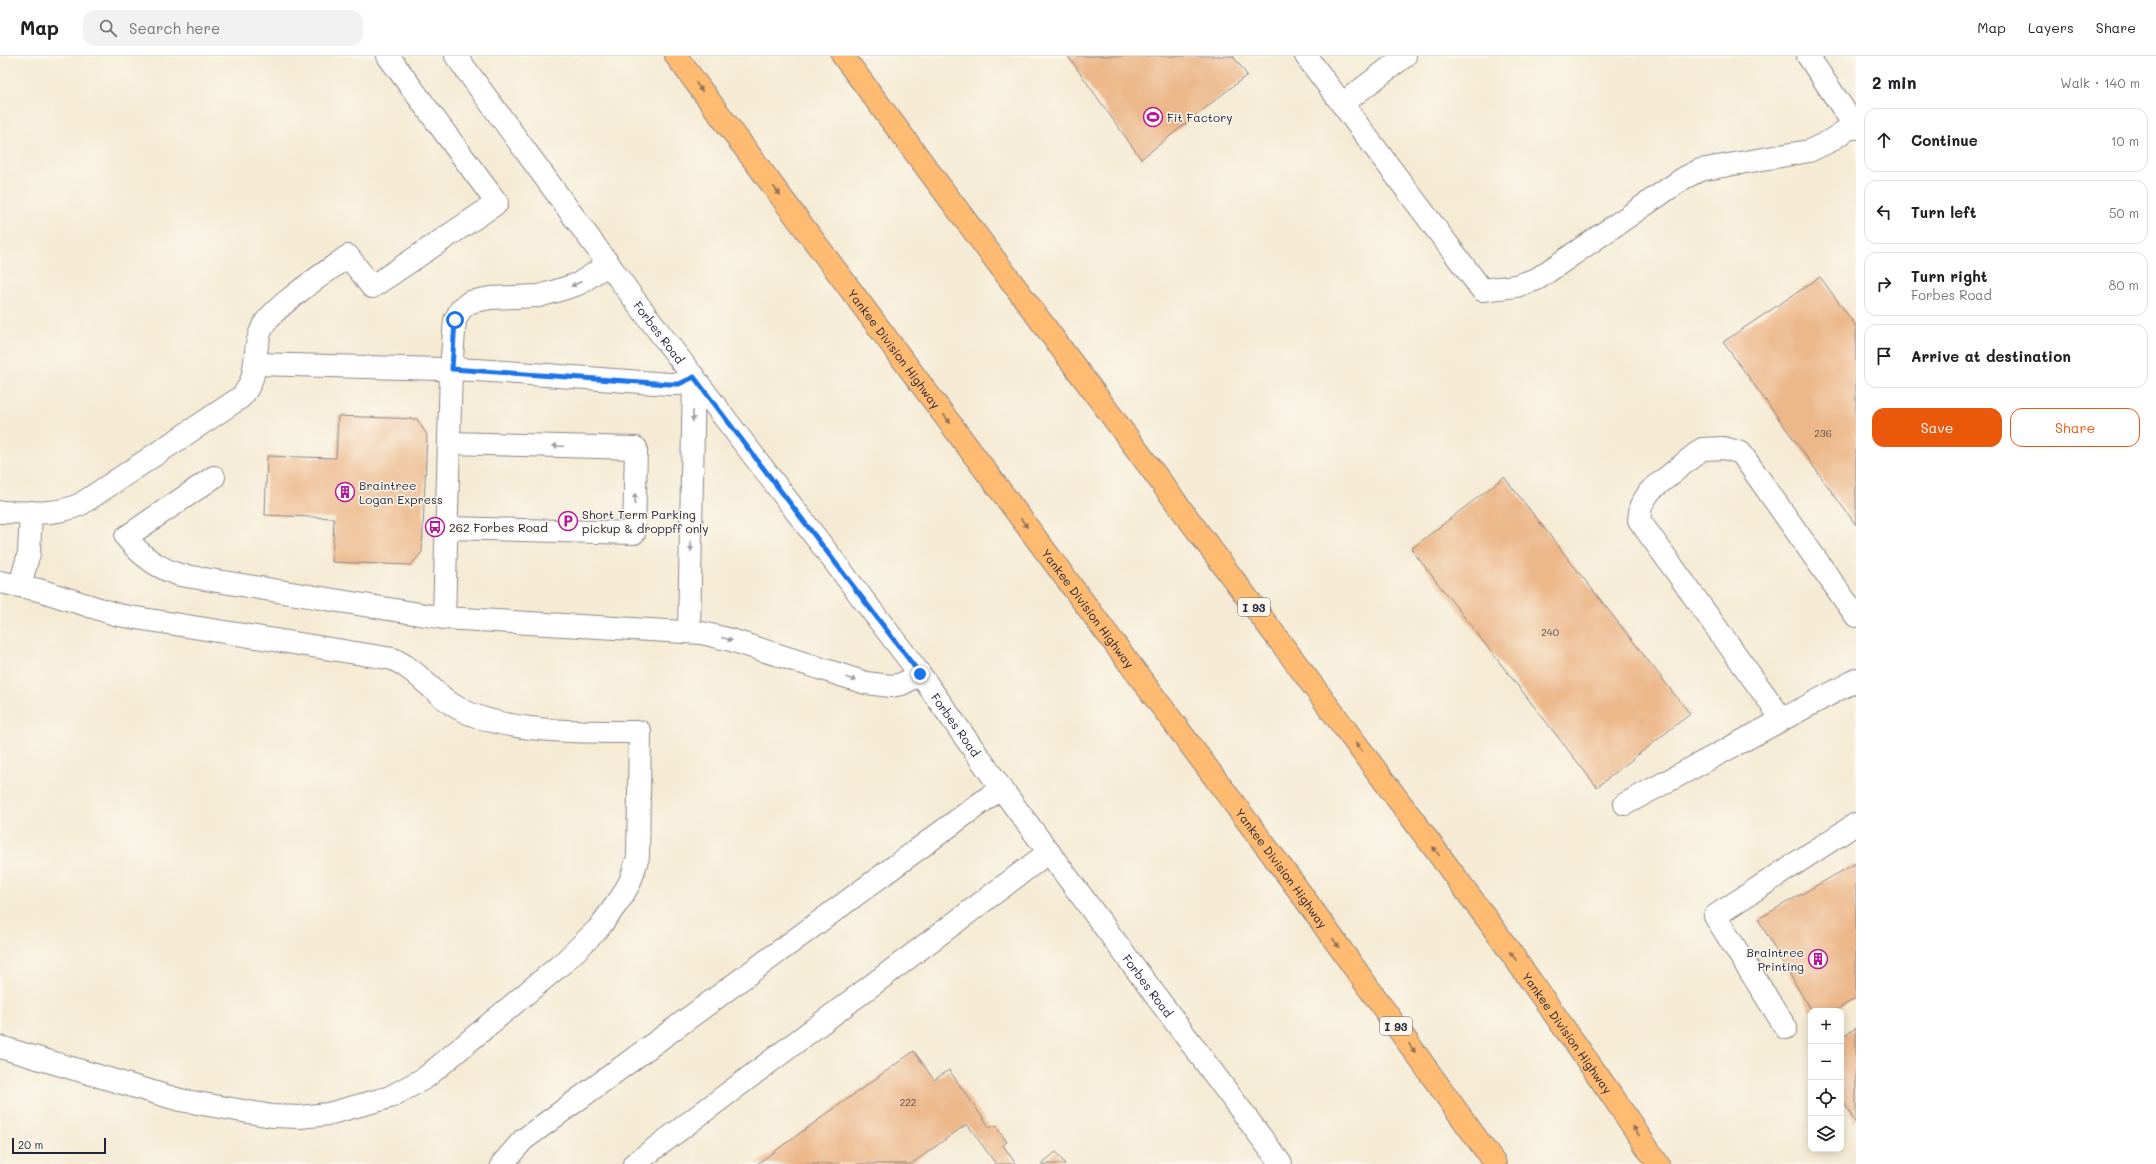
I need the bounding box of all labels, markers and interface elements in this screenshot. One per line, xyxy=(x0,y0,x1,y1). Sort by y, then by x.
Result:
search box xyxy=(83,10,363,46)
text: Map xyxy=(20,15,59,40)
icon: search xyxy=(97,17,119,39)
text: Search here xyxy=(129,18,220,38)
text: Map xyxy=(1977,18,2006,37)
text: Layers xyxy=(2028,18,2074,37)
text: Share xyxy=(2096,18,2136,37)
text: 2 min xyxy=(1872,71,1917,93)
text: Walk · 140 m xyxy=(2060,74,2140,91)
one-way arrow xyxy=(695,82,703,93)
sports icon: Fit Factory xyxy=(1142,106,1164,128)
place label: Fit Factory xyxy=(1167,109,1232,125)
icon: ahead xyxy=(1873,129,1895,151)
text: Continue xyxy=(1911,130,1978,150)
text: 10 m xyxy=(2111,132,2139,149)
one-way arrow xyxy=(772,186,781,197)
icon: left xyxy=(1873,201,1895,223)
text: Turn left xyxy=(1911,202,1976,222)
text: 50 m xyxy=(2109,204,2139,221)
text: Turn right xyxy=(1911,266,1988,286)
icon: right xyxy=(1873,273,1895,295)
text: 80 m xyxy=(2109,276,2139,293)
one-way arrow xyxy=(570,281,581,287)
street label: Yankee Division Highway xyxy=(844,285,944,412)
text: Forbes Road xyxy=(1911,286,1992,303)
street label: Forbes Road xyxy=(630,298,689,367)
route start xyxy=(446,311,464,329)
icon: arrive xyxy=(1873,345,1895,367)
text: Arrive at destination xyxy=(1911,346,2071,366)
button: Save xyxy=(1872,408,2002,447)
button: Share xyxy=(2010,408,2140,447)
one-way arrow xyxy=(690,410,697,422)
one-way arrow xyxy=(942,414,950,424)
house number: 236 xyxy=(1814,426,1832,440)
one-way arrow xyxy=(552,442,564,449)
place label: Braintree Logan Express xyxy=(359,477,443,507)
building icon: Braintree Logan Express xyxy=(334,481,356,503)
one-way arrow xyxy=(632,492,638,505)
place label: Short Term Parking pickup & droppff only xyxy=(582,506,709,536)
parking icon: Short Term Parking pickup & droppff only xyxy=(557,510,579,532)
bus stop icon: 262 Forbes Road xyxy=(424,516,446,538)
one-way arrow xyxy=(1020,518,1028,529)
place label: 262 Forbes Road xyxy=(449,519,548,535)
one-way arrow xyxy=(688,540,694,553)
street label: Yankee Division Highway xyxy=(1038,545,1138,671)
road number: I 93 xyxy=(1238,598,1270,616)
house number: 240 xyxy=(1541,625,1559,639)
one-way arrow xyxy=(722,636,734,642)
route end xyxy=(911,665,929,683)
one-way arrow xyxy=(845,676,857,682)
street label: Forbes Road xyxy=(928,690,984,760)
one-way arrow xyxy=(1355,742,1363,752)
street label: Yankee Division Highway xyxy=(1232,805,1331,931)
one-way arrow xyxy=(1432,846,1441,857)
one-way arrow xyxy=(1332,937,1340,948)
place label: Braintree Printing xyxy=(1747,944,1804,974)
building icon: Braintree Printing xyxy=(1807,948,1829,970)
street label: Forbes Road xyxy=(1119,951,1177,1021)
one-way arrow xyxy=(1509,951,1517,962)
street label: Yankee Division Highway xyxy=(1519,969,1616,1097)
map controls xyxy=(1808,1008,1844,1152)
button: + xyxy=(1808,1008,1844,1044)
road number: I 93 xyxy=(1380,1017,1412,1035)
one-way arrow xyxy=(1408,1043,1416,1053)
button: − xyxy=(1808,1044,1844,1080)
button: locate xyxy=(1808,1080,1844,1116)
house number: 222 xyxy=(900,1095,916,1109)
button: layers xyxy=(1808,1116,1844,1152)
one-way arrow xyxy=(1632,1126,1640,1137)
scale bar xyxy=(12,1136,106,1155)
text: 20 m xyxy=(18,1137,43,1152)

